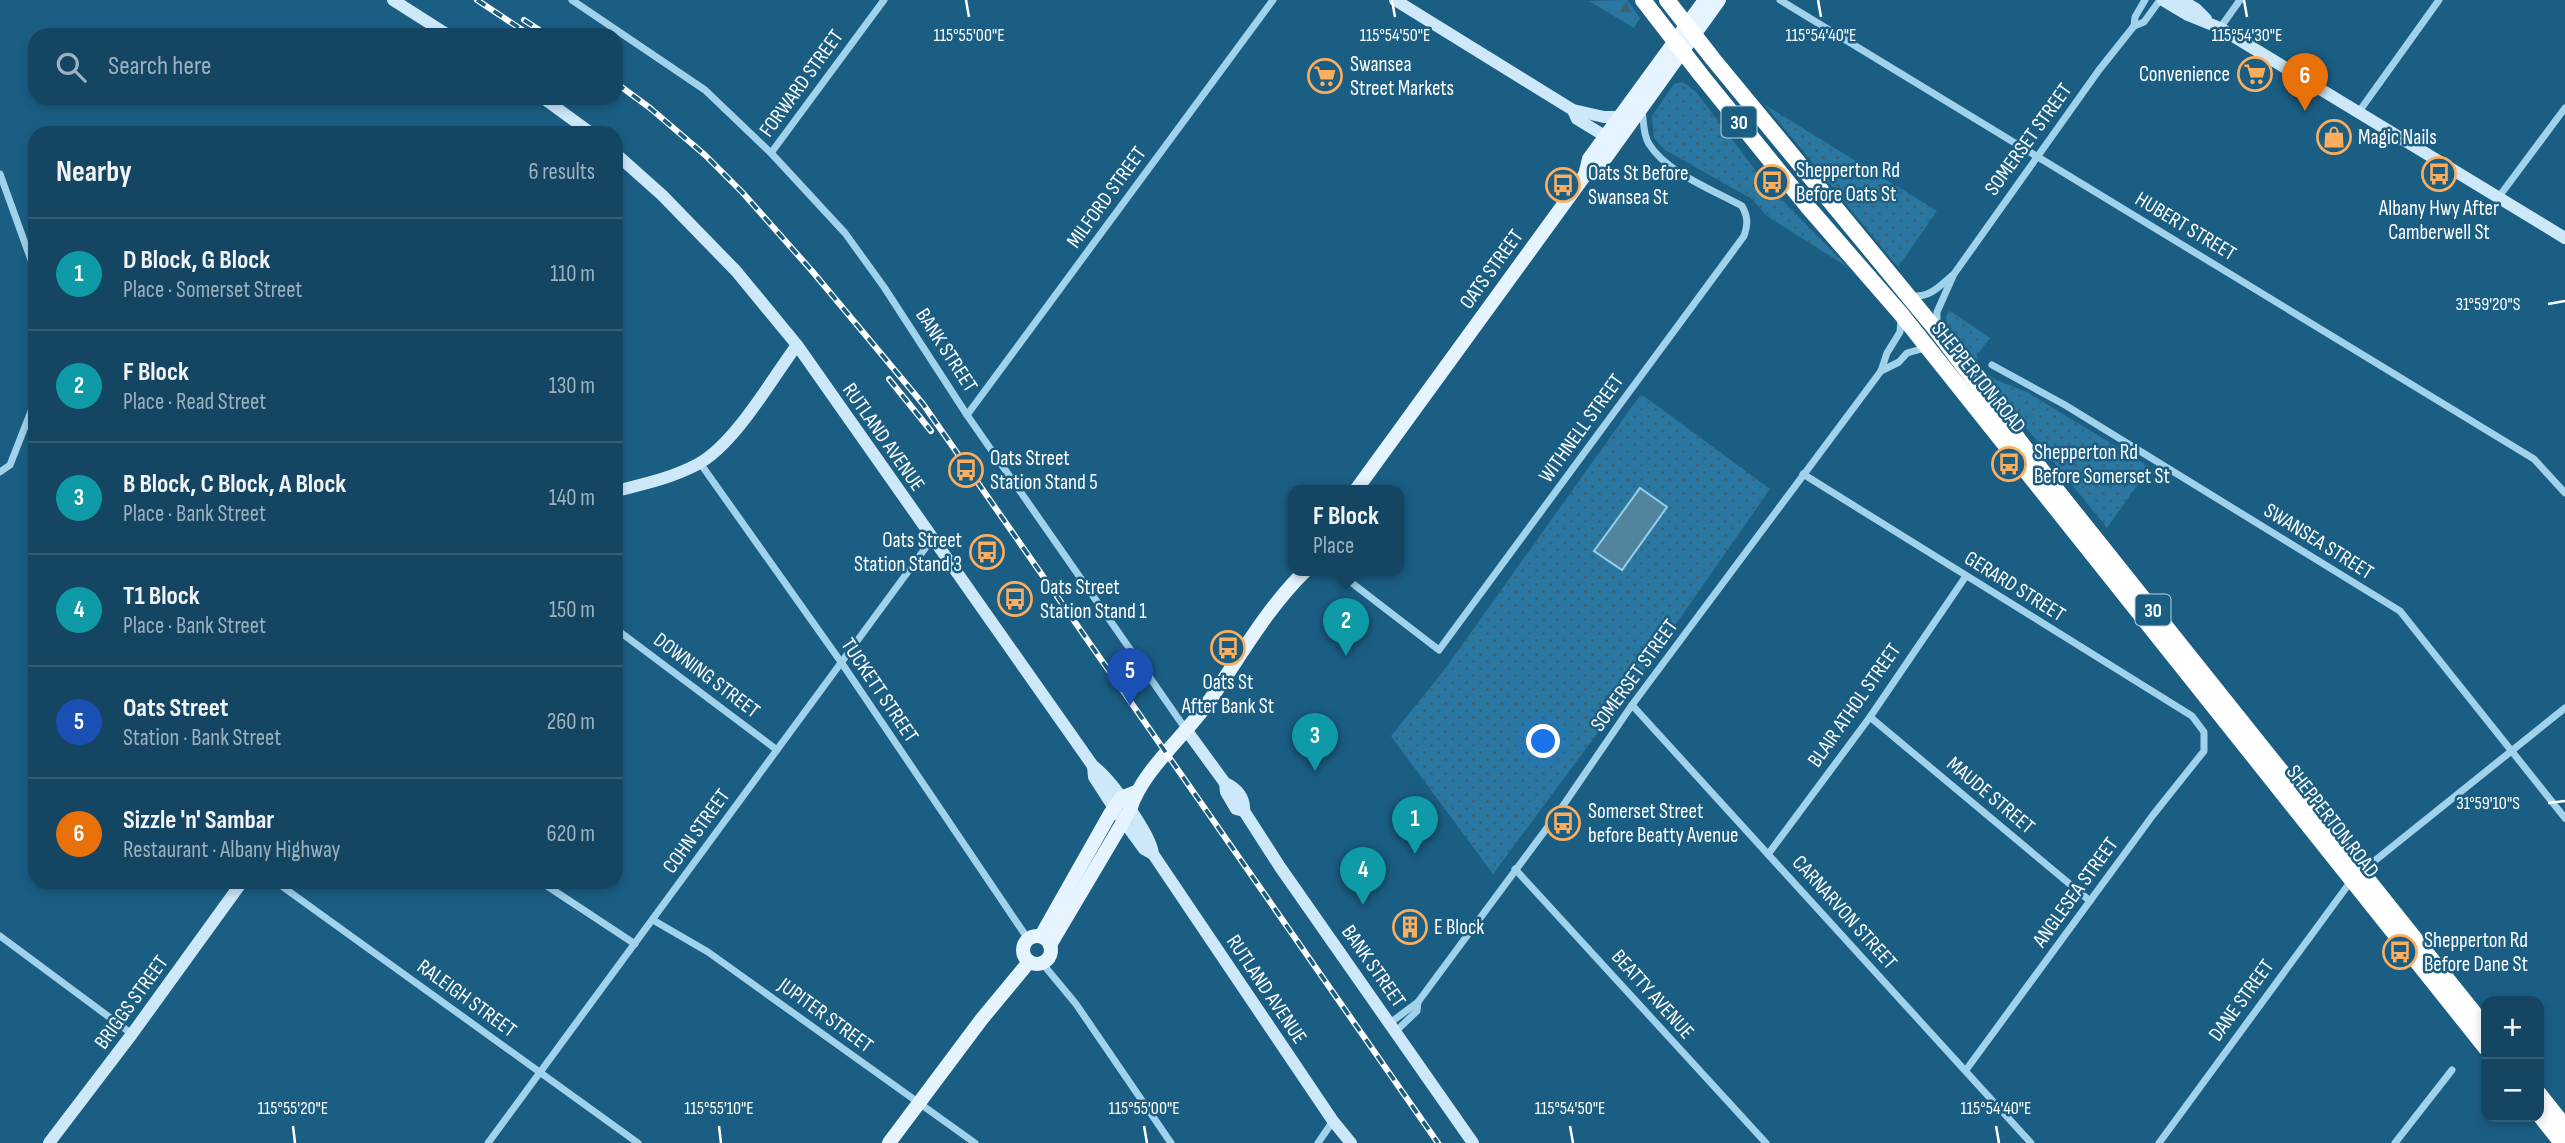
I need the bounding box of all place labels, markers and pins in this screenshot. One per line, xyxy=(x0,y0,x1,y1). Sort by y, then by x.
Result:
place label: Swansea Street Markets xyxy=(1350,52,1454,101)
pin: 6 xyxy=(2282,53,2328,111)
supermarket icon: Convenience xyxy=(2236,55,2274,93)
supermarket icon: Swansea Street Markets xyxy=(1306,57,1344,95)
place label: Convenience xyxy=(2139,62,2230,87)
shop icon: Magic Nails xyxy=(2315,118,2353,156)
place label: Magic Nails xyxy=(2358,125,2437,150)
bus stop icon: Albany Hwy After Camberwell St xyxy=(2420,155,2458,193)
place label: Shepperton Rd Before Oats St xyxy=(1796,158,1900,207)
place label: Oats St Before Swansea St xyxy=(1588,161,1688,210)
bus stop icon: Shepperton Rd Before Oats St xyxy=(1753,163,1791,201)
bus stop icon: Oats St Before Swansea St xyxy=(1544,166,1582,204)
place label: Albany Hwy After Camberwell St xyxy=(2378,196,2499,245)
place label: Shepperton Rd Before Somerset St xyxy=(2034,440,2170,489)
bus stop icon: Shepperton Rd Before Somerset St xyxy=(1990,445,2028,483)
place label: Oats Street Station Stand 5 xyxy=(990,446,1098,495)
bus stop icon: Oats Street Station Stand 5 xyxy=(947,451,985,489)
place label: Oats Street Station Stand 3 xyxy=(854,528,962,577)
bus stop icon: Oats Street Station Stand 3 xyxy=(968,533,1006,571)
place label: Oats Street Station Stand 1 xyxy=(1040,575,1147,624)
bus stop icon: Oats Street Station Stand 1 xyxy=(996,580,1034,618)
pin: 2 xyxy=(1323,598,1369,656)
bus stop icon: Oats St After Bank St xyxy=(1209,629,1247,667)
pin: 5 xyxy=(1107,648,1153,706)
place label: Oats St After Bank St xyxy=(1181,670,1274,719)
pin: 3 xyxy=(1292,713,1338,771)
pin: 1 xyxy=(1392,796,1438,854)
place label: Somerset Street before Beatty Avenue xyxy=(1588,799,1738,848)
bus stop icon: Somerset Street before Beatty Avenue xyxy=(1544,804,1582,842)
pin: 4 xyxy=(1340,847,1386,905)
building icon: E Block xyxy=(1391,908,1429,946)
place label: E Block xyxy=(1434,915,1484,940)
place label: Shepperton Rd Before Dane St xyxy=(2424,928,2528,977)
bus stop icon: Shepperton Rd Before Dane St xyxy=(2381,933,2419,971)

